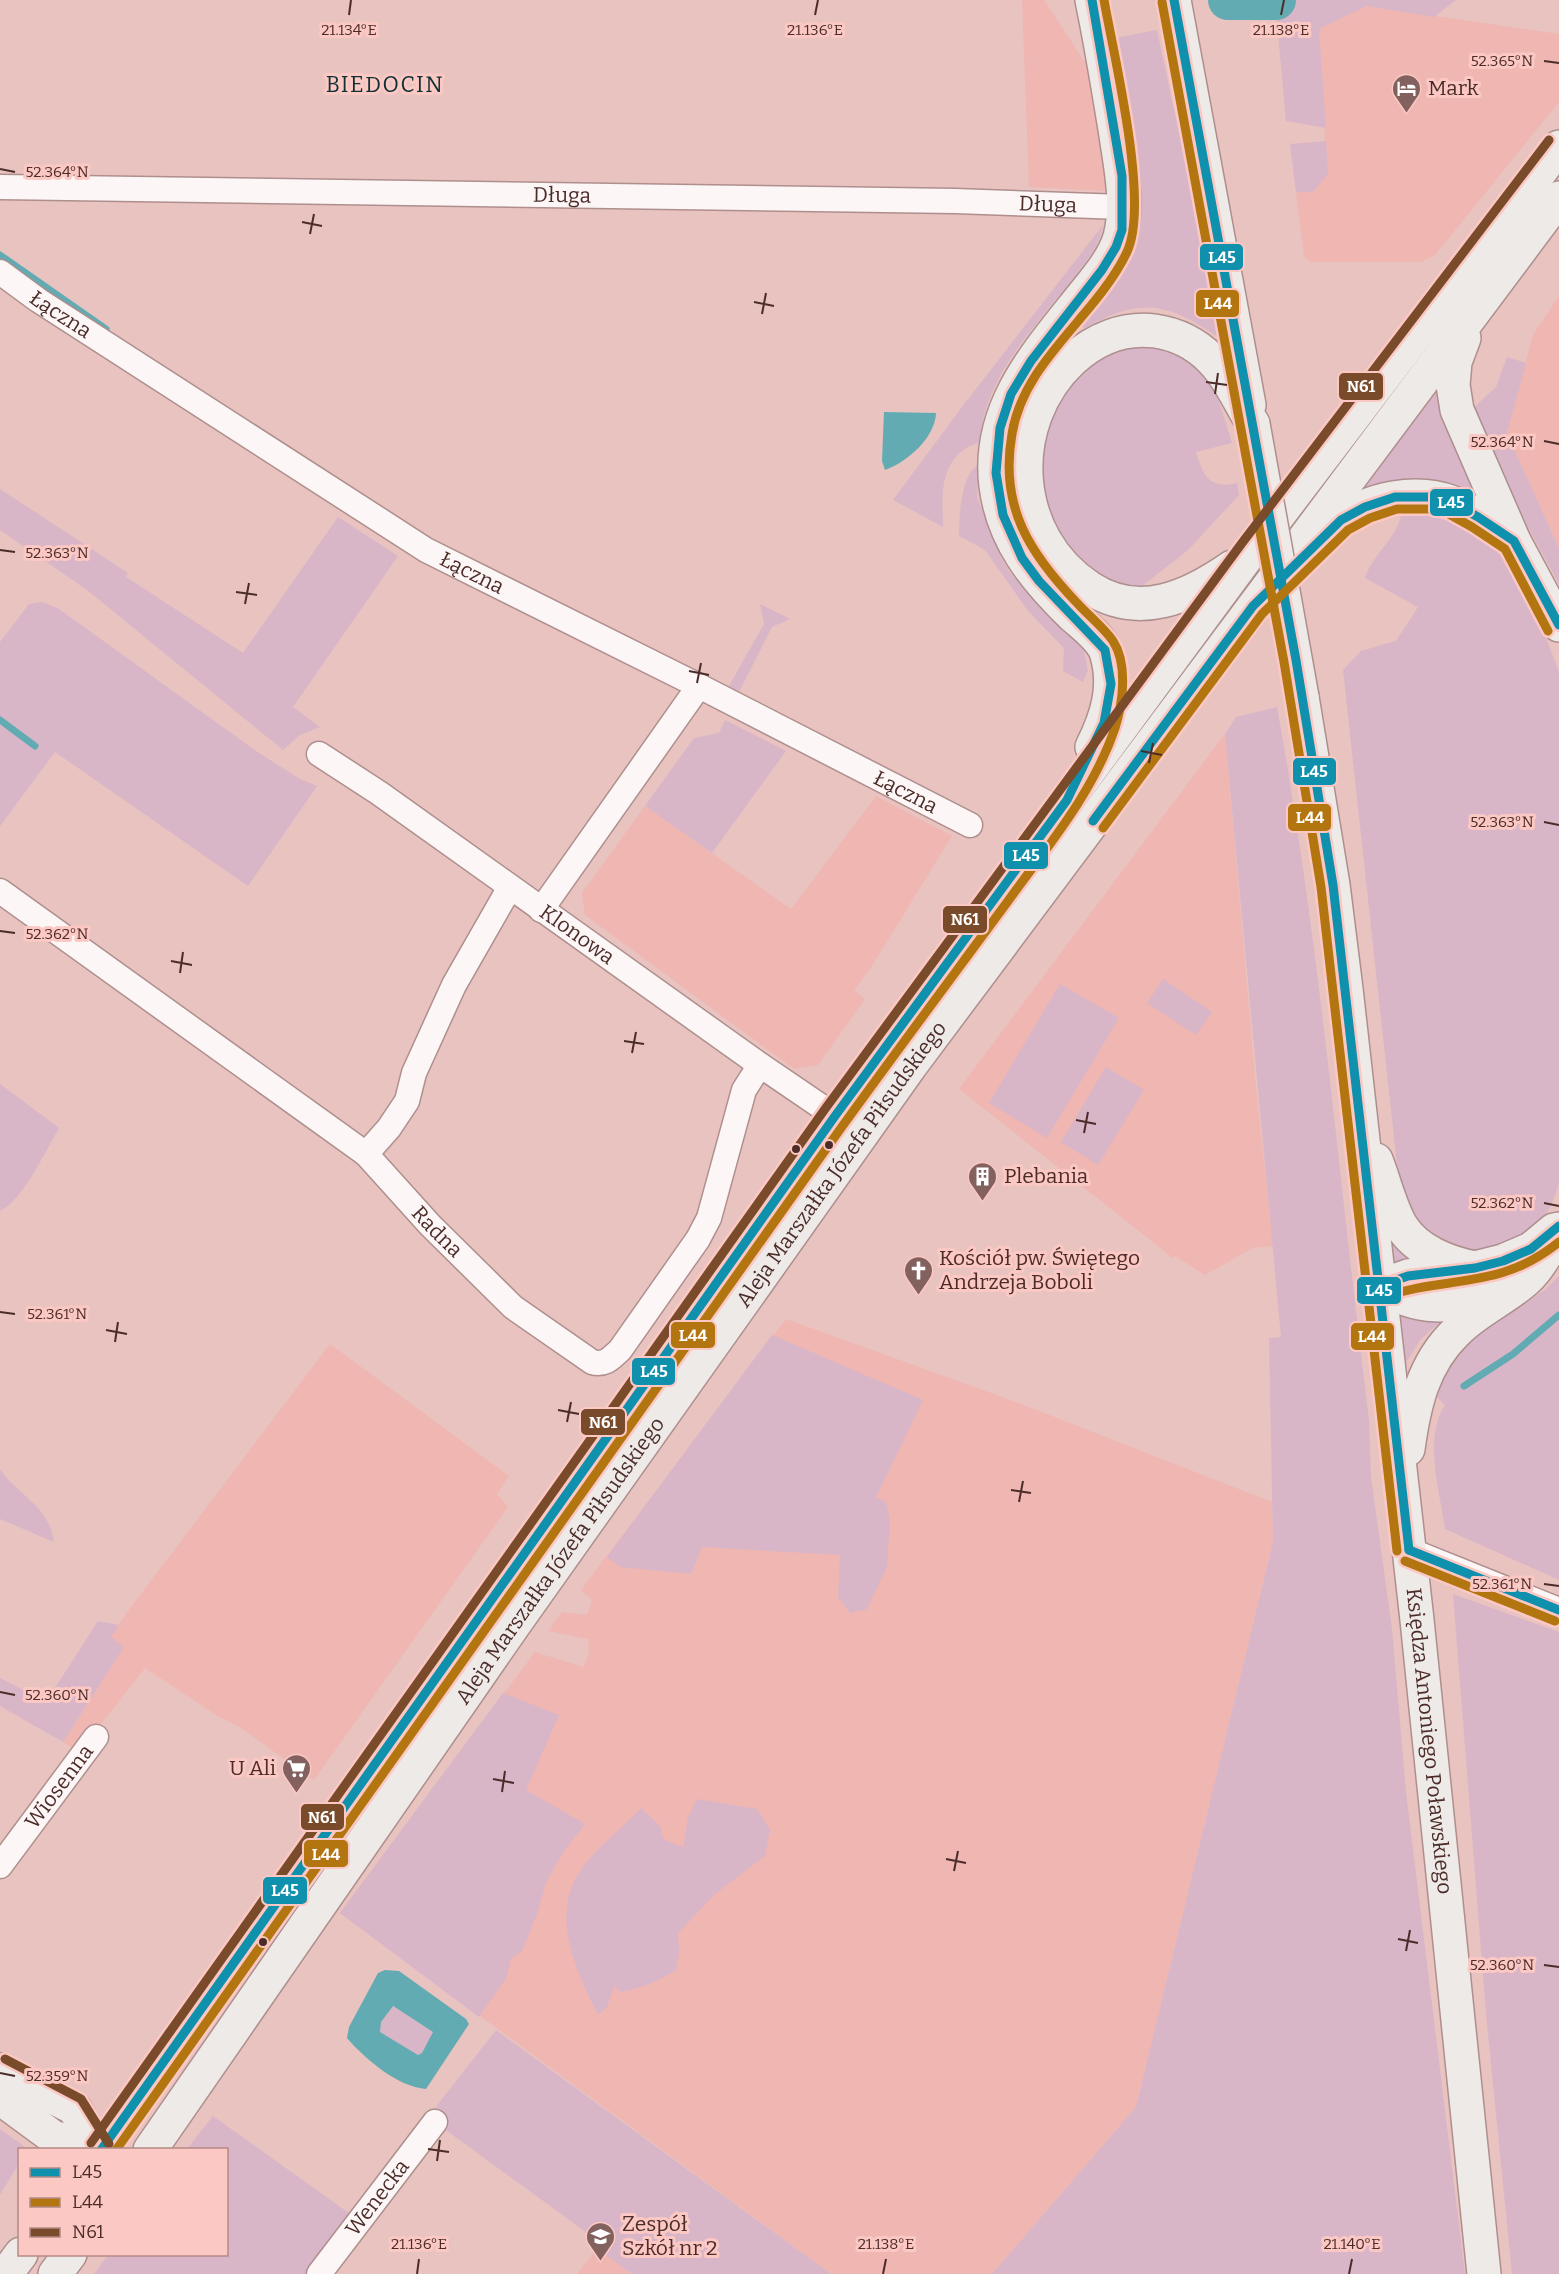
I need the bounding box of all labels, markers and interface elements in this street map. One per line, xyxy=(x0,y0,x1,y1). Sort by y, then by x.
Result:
text: 21.134°E xyxy=(321,21,377,39)
text: 21.136°E xyxy=(787,21,843,39)
text: 21.138°E xyxy=(1253,21,1309,39)
text: 52.365°N xyxy=(1471,52,1533,70)
district label: BIEDOCIN xyxy=(326,71,444,98)
hotel icon: Mark xyxy=(1391,72,1423,114)
place label: Mark xyxy=(1428,75,1479,101)
text: 52.364°N xyxy=(25,163,89,181)
street label: Długa xyxy=(533,182,592,209)
street label: Długa xyxy=(1018,190,1078,218)
line badge: L45 xyxy=(1199,243,1244,271)
text: L45 xyxy=(1208,248,1236,267)
street label: Łączna xyxy=(24,285,97,344)
line badge: L44 xyxy=(1195,289,1240,318)
text: L44 xyxy=(1204,294,1233,313)
line badge: N61 xyxy=(1338,372,1384,401)
text: N61 xyxy=(1347,377,1375,396)
text: 52.364°N xyxy=(1470,433,1534,451)
line badge: L45 xyxy=(1429,488,1474,517)
text: L45 xyxy=(1437,493,1465,512)
text: 52.363°N xyxy=(25,544,89,562)
street label: Łączna xyxy=(435,546,509,600)
line badge: L45 xyxy=(1292,757,1337,786)
text: L45 xyxy=(1300,762,1328,781)
street label: Łączna xyxy=(869,765,943,819)
line badge: L44 xyxy=(1287,803,1332,832)
text: L44 xyxy=(1296,808,1325,827)
text: 52.363°N xyxy=(1470,813,1534,831)
line badge: L45 xyxy=(1003,841,1049,870)
text: L45 xyxy=(1012,846,1040,865)
street label: Klonowa xyxy=(535,899,620,970)
line badge: N61 xyxy=(942,905,988,934)
text: N61 xyxy=(951,910,979,929)
text: 52.362°N xyxy=(25,925,89,943)
street label: Aleja Marszałka Józefa Piłsudskiego xyxy=(730,1016,952,1312)
unlabelled marker xyxy=(823,1139,835,1151)
unlabelled marker xyxy=(790,1143,802,1155)
building icon: Plebania xyxy=(967,1160,999,1202)
place label: Plebania xyxy=(1004,1163,1089,1189)
text: 52.362°N xyxy=(1470,1194,1534,1212)
street label: Radna xyxy=(406,1200,469,1263)
place label: Kościół pw. Świętego Andrzeja Boboli xyxy=(939,1245,1140,1295)
church icon: Kościół pw. Świętego Andrzeja Boboli xyxy=(902,1254,934,1296)
line badge: L45 xyxy=(1356,1276,1402,1305)
text: L45 xyxy=(1365,1281,1393,1300)
text: 52.361°N xyxy=(27,1305,87,1323)
line badge: L44 xyxy=(670,1321,716,1349)
line badge: L44 xyxy=(1350,1322,1395,1351)
text: L44 xyxy=(679,1326,708,1345)
text: L44 xyxy=(1358,1327,1387,1346)
line badge: L45 xyxy=(631,1357,676,1386)
text: L45 xyxy=(640,1362,668,1381)
line badge: N61 xyxy=(580,1408,626,1436)
street label: Aleja Marszałka Józefa Piłsudskiego xyxy=(450,1412,670,1709)
text: N61 xyxy=(589,1413,617,1432)
text: 52.361°N xyxy=(1472,1575,1532,1593)
street label: Księdza Antoniego Poławskiego xyxy=(1400,1587,1458,1895)
text: 52.360°N xyxy=(25,1686,89,1704)
street label: Wiosenna xyxy=(19,1739,99,1834)
supermarket icon: U Ali xyxy=(281,1752,313,1794)
place label: U Ali xyxy=(229,1755,276,1781)
line badge: N61 xyxy=(300,1803,345,1831)
text: N61 xyxy=(308,1808,336,1827)
line badge: L44 xyxy=(303,1839,349,1868)
text: L44 xyxy=(312,1845,341,1864)
line badge: L45 xyxy=(262,1876,308,1905)
text: L45 xyxy=(271,1881,299,1900)
unlabelled marker xyxy=(257,1936,269,1948)
text: 52.360°N xyxy=(1470,1956,1534,1974)
text: 52.359°N xyxy=(26,2067,88,2085)
legend xyxy=(18,2148,228,2256)
street label: Wenecka xyxy=(340,2154,415,2241)
text: L45 xyxy=(72,2161,102,2183)
text: L44 xyxy=(72,2191,104,2213)
place label: Zespół Szkół nr 2 xyxy=(622,2211,717,2261)
school or university icon: Zespół Szkół nr 2 xyxy=(585,2220,617,2262)
text: N61 xyxy=(72,2221,105,2243)
text: 21.136°E xyxy=(391,2235,447,2253)
text: 21.138°E xyxy=(858,2235,914,2253)
text: 21.140°E xyxy=(1323,2235,1381,2253)

